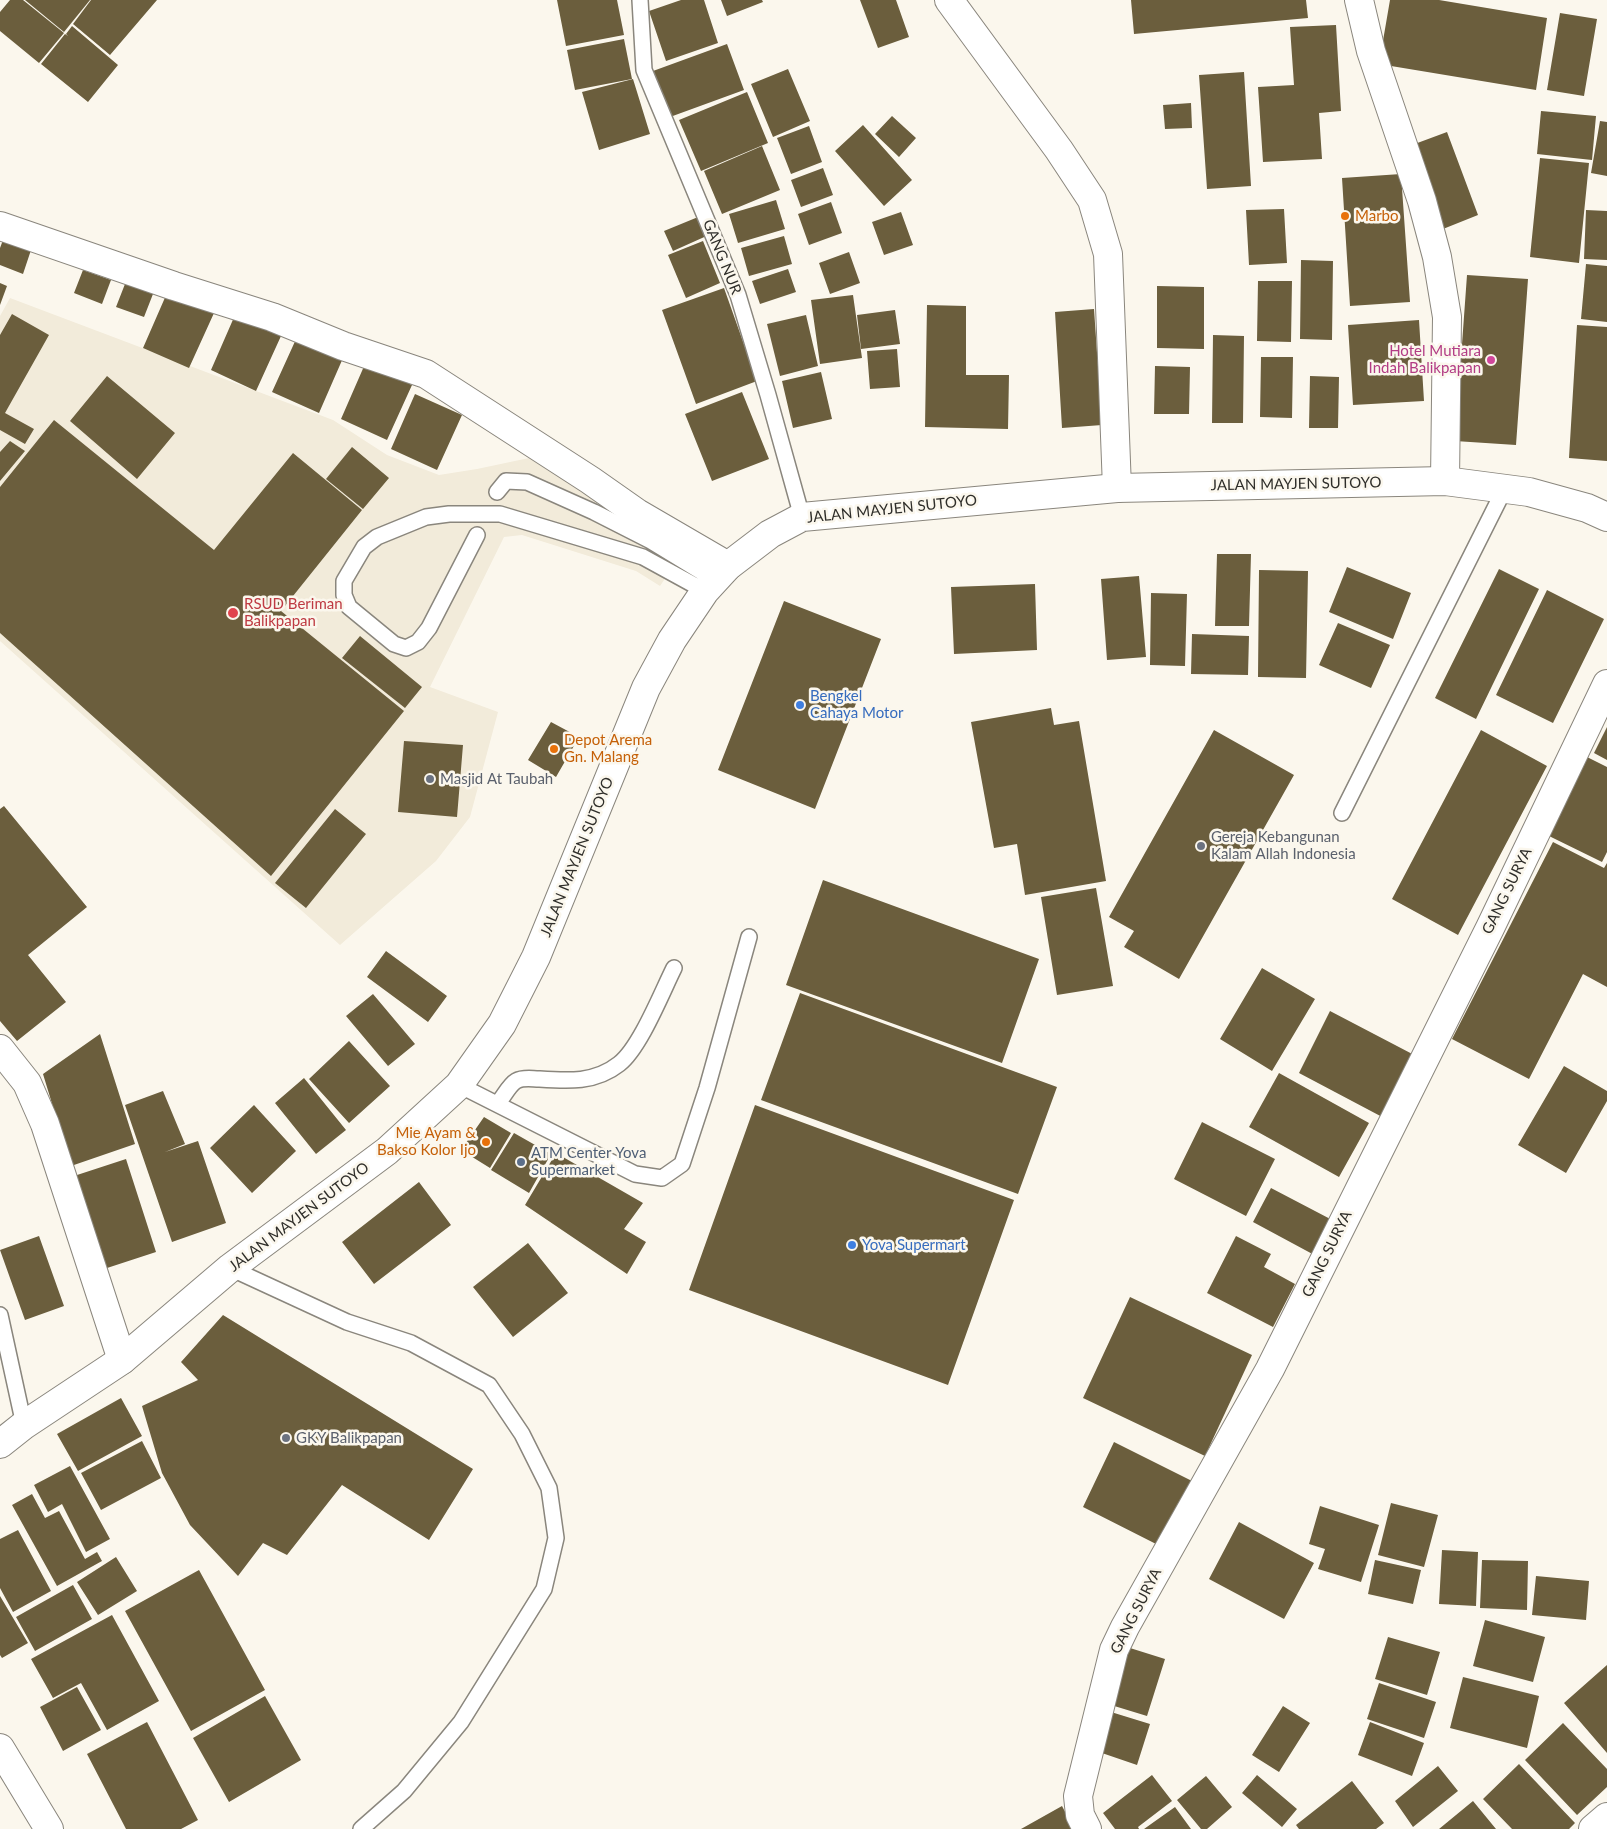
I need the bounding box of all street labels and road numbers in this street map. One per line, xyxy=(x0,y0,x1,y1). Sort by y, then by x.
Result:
street label: GANG NUR xyxy=(699,217,745,297)
street label: JALAN MAYJEN SUTOYO xyxy=(1210,474,1382,494)
street label: JALAN MAYJEN SUTOYO xyxy=(806,491,978,527)
street label: JALAN MAYJEN SUTOYO xyxy=(537,774,617,940)
street label: GANG SURYA xyxy=(1478,845,1536,937)
street label: JALAN MAYJEN SUTOYO xyxy=(225,1158,373,1276)
street label: GANG SURYA xyxy=(1298,1208,1356,1300)
street label: GANG SURYA xyxy=(1107,1565,1165,1657)

